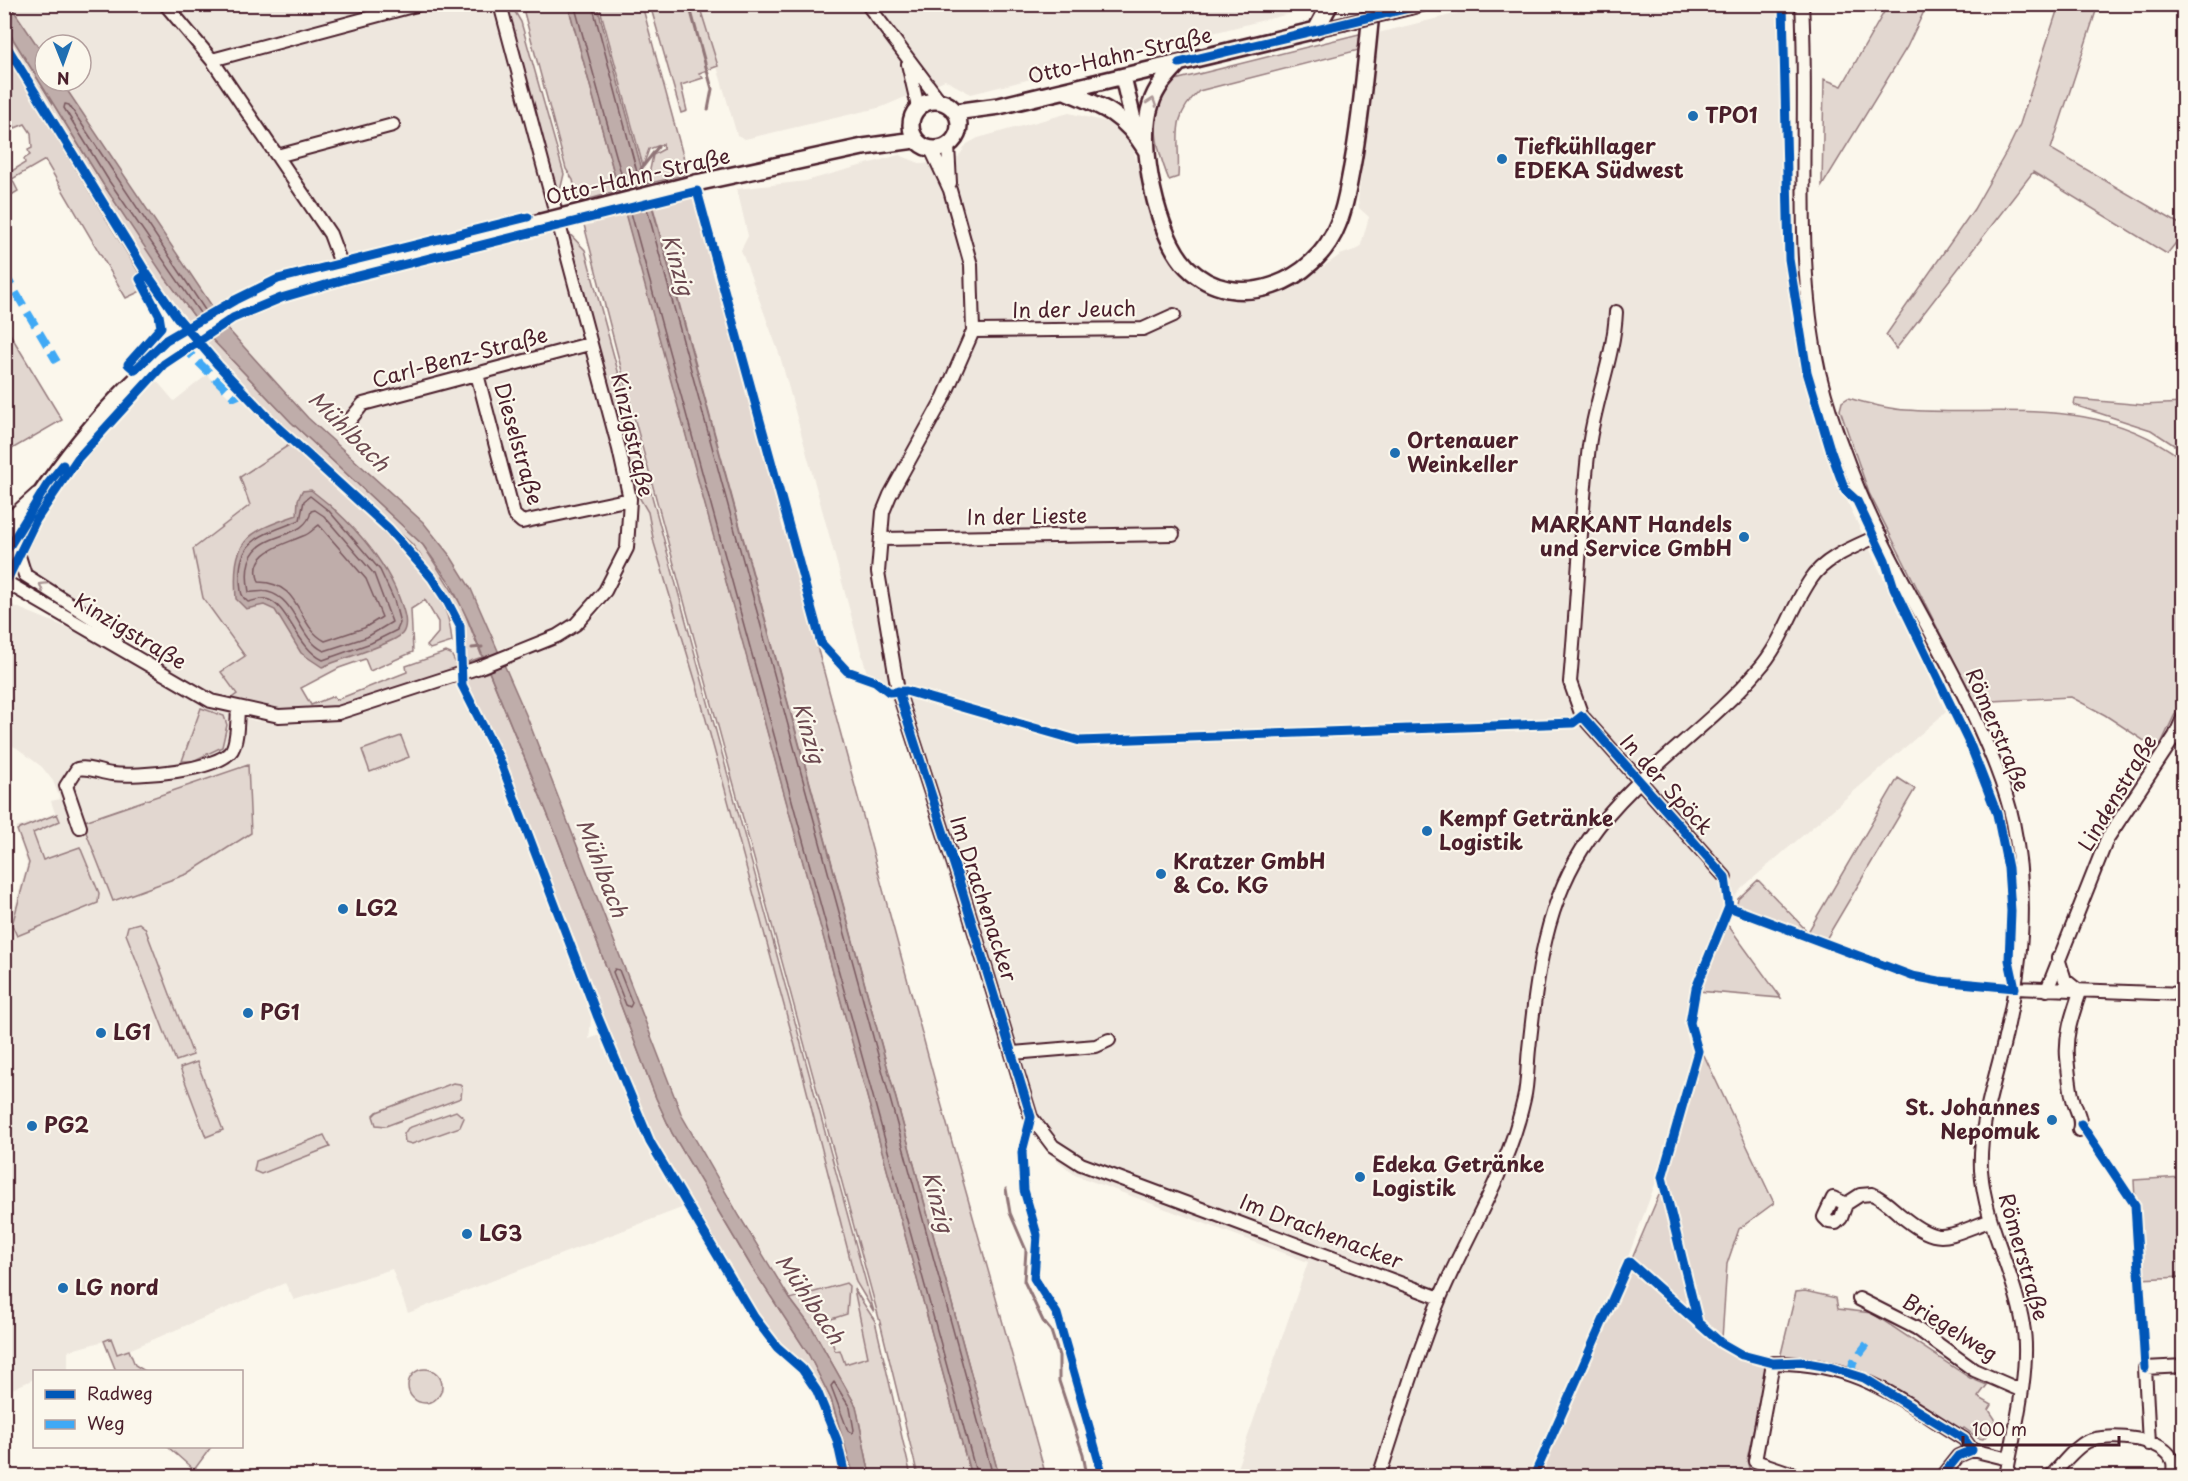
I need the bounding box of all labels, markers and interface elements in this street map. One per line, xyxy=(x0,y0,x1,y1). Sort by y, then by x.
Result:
street label: Otto-Hahn-Straße xyxy=(1024,17,1215,91)
north arrow xyxy=(33,33,93,93)
text: N xyxy=(57,67,70,91)
one-way arrow xyxy=(1145,98,1157,108)
place label: TPO1 xyxy=(1705,98,1758,130)
marker: TPO1 xyxy=(1686,109,1700,123)
place label: Tiefkühllager EDEKA Südwest xyxy=(1514,129,1684,185)
street label: Otto-Hahn-Straße xyxy=(542,138,733,212)
marker: Tiefkühllager EDEKA Südwest xyxy=(1495,152,1509,166)
water label: Kinzig xyxy=(655,230,704,301)
street label: In der Jeuch xyxy=(1012,291,1136,325)
street label: Carl-Benz-Straße xyxy=(368,317,551,395)
street label: Kinzigstraße xyxy=(604,369,664,500)
street label: Dieselstraße xyxy=(487,379,553,508)
water label: Mühlbach xyxy=(302,382,399,479)
place label: Ortenauer Weinkeller xyxy=(1407,423,1518,479)
marker: Ortenauer Weinkeller xyxy=(1388,446,1402,460)
street label: In der Lieste xyxy=(966,498,1088,532)
place label: MARKANT Handels und Service GmbH xyxy=(1530,507,1732,563)
marker: MARKANT Handels und Service GmbH xyxy=(1737,530,1751,544)
one-way arrow xyxy=(39,581,49,593)
street label: Kinzigstraße xyxy=(69,584,193,676)
street label: Römerstraße xyxy=(1958,663,2039,796)
water label: Kinzig xyxy=(786,698,835,769)
street label: In der Spöck xyxy=(1613,726,1722,841)
street label: Lindenstraße xyxy=(2069,727,2164,856)
place label: Kempf Getränke Logistik xyxy=(1439,801,1614,857)
street label: Im Drachenacker xyxy=(943,811,1027,986)
water label: Mühlbach xyxy=(570,813,638,923)
marker: Kempf Getränke Logistik xyxy=(1420,824,1434,838)
place label: Kratzer GmbH & Co. KG xyxy=(1173,844,1325,900)
marker: Kratzer GmbH & Co. KG xyxy=(1154,867,1168,881)
place label: LG2 xyxy=(355,891,398,923)
marker: LG2 xyxy=(336,902,350,916)
place label: PG1 xyxy=(260,995,300,1027)
marker: PG1 xyxy=(241,1006,255,1020)
place label: LG1 xyxy=(113,1015,151,1047)
marker: LG1 xyxy=(94,1026,108,1040)
place label: St. Johannes Nepomuk xyxy=(1905,1090,2040,1146)
place label: PG2 xyxy=(44,1108,89,1140)
marker: St. Johannes Nepomuk xyxy=(2045,1113,2059,1127)
marker: PG2 xyxy=(25,1119,39,1133)
place label: Edeka Getränke Logistik xyxy=(1372,1147,1545,1203)
water label: Kinzig xyxy=(915,1167,964,1238)
marker: Edeka Getränke Logistik xyxy=(1353,1170,1367,1184)
street label: Im Drachenacker xyxy=(1235,1184,1408,1276)
street label: Römerstraße xyxy=(1991,1189,2058,1324)
place label: LG3 xyxy=(479,1216,522,1248)
marker: LG3 xyxy=(460,1227,474,1241)
water label: Mühlbach xyxy=(769,1246,854,1351)
place label: LG nord xyxy=(75,1270,159,1302)
marker: LG nord xyxy=(56,1281,70,1295)
street label: Briegelweg xyxy=(1897,1284,2005,1368)
legend xyxy=(33,1370,243,1448)
text: Radweg xyxy=(87,1379,153,1406)
text: Weg xyxy=(87,1409,125,1436)
scale bar xyxy=(1963,1409,2119,1447)
text: 100 m xyxy=(1972,1415,2027,1442)

